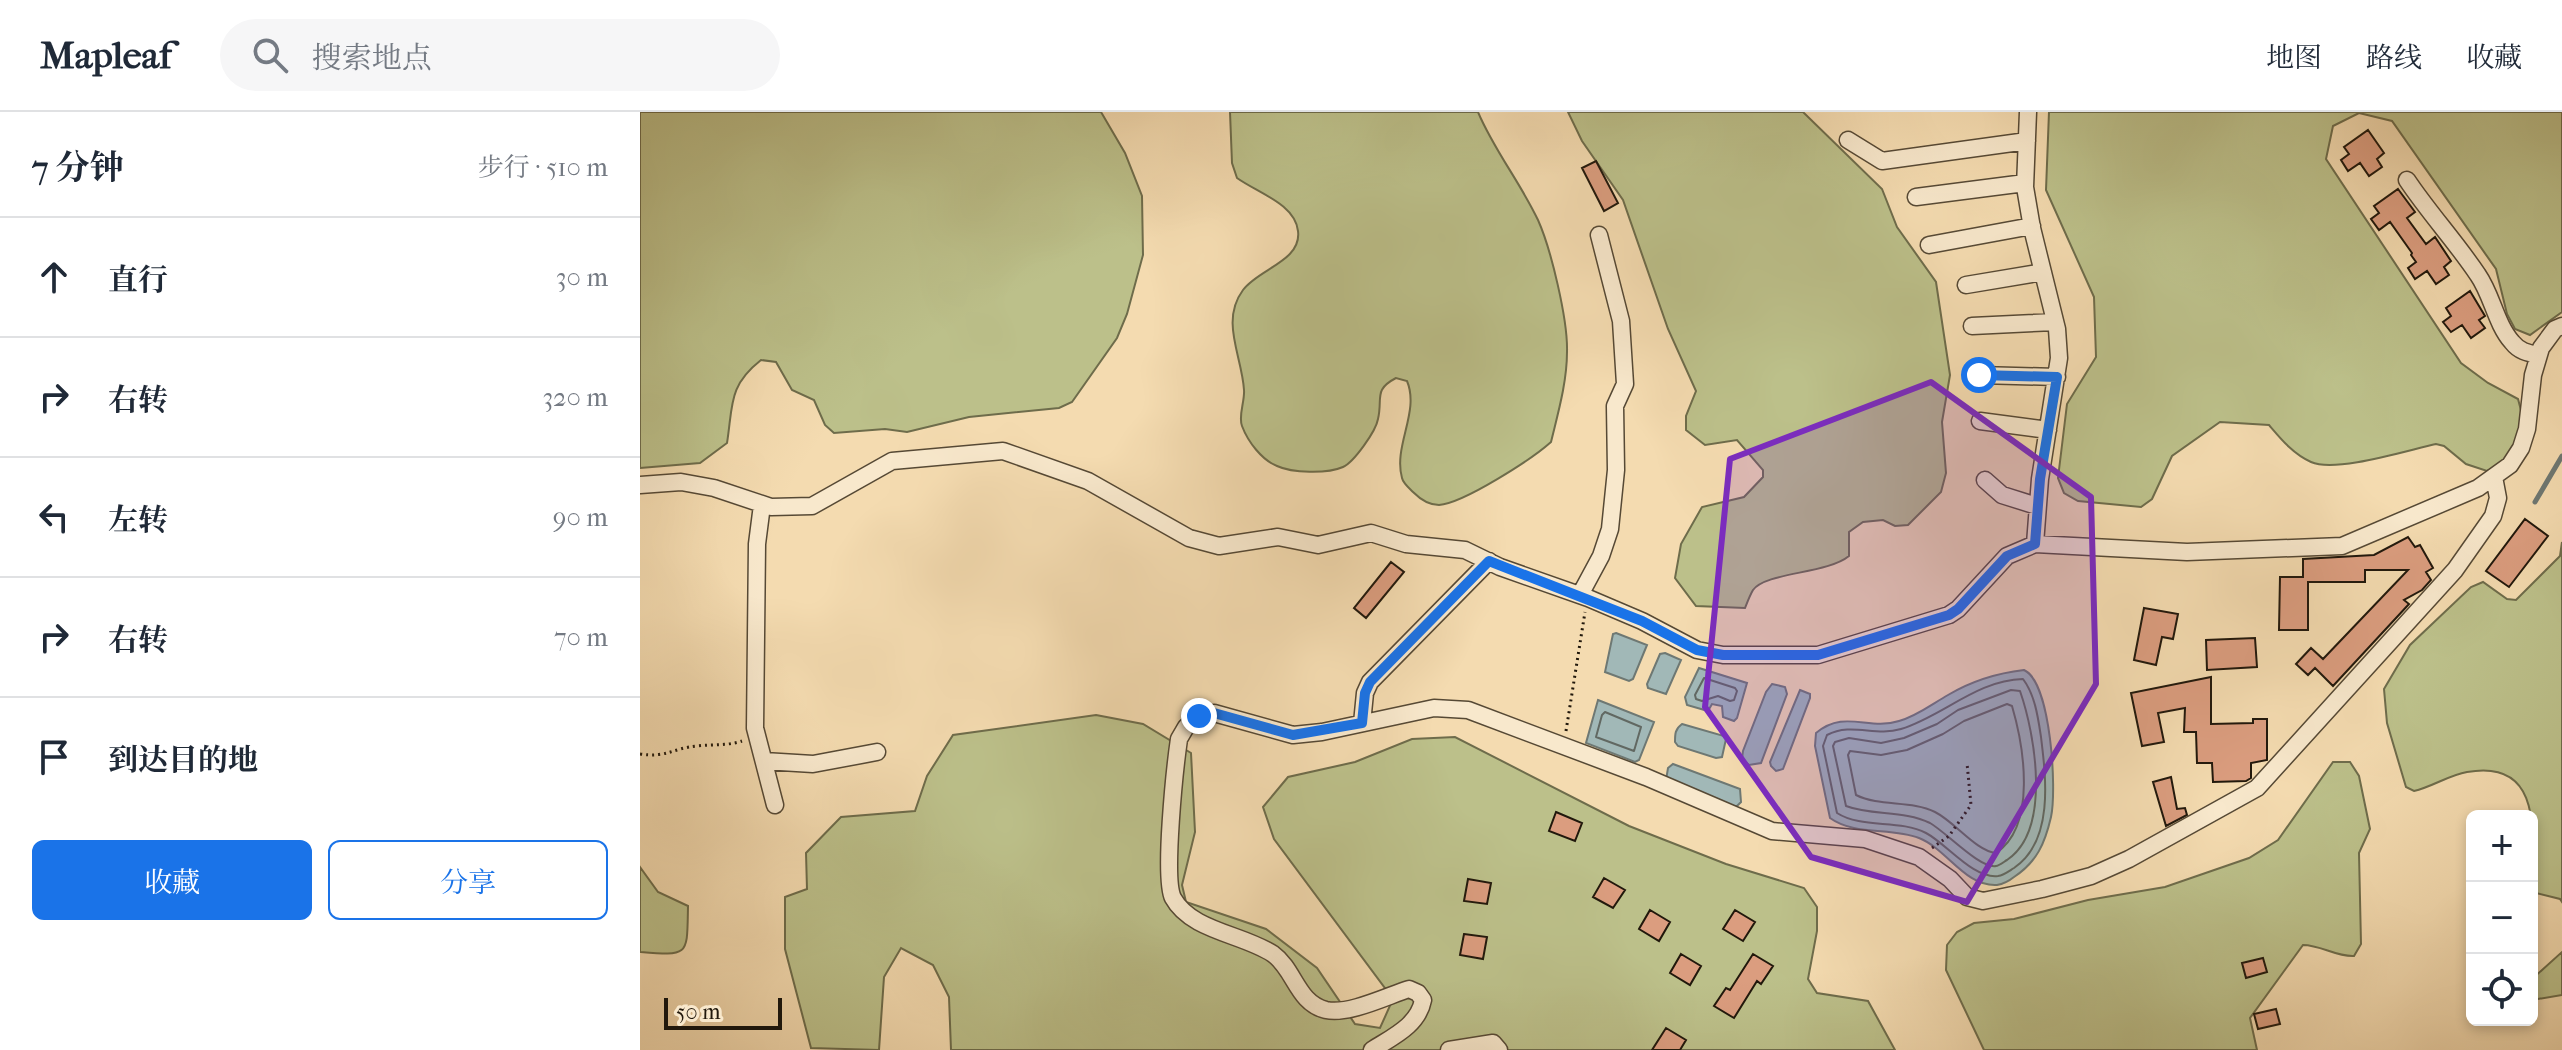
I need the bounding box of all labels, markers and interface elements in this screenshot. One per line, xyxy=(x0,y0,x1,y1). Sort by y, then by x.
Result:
search box xyxy=(220,19,780,91)
text: Mapleaf xyxy=(40,33,172,78)
icon: search xyxy=(248,33,292,77)
text: 搜索地点 xyxy=(312,41,432,76)
text: 地图 xyxy=(2266,41,2322,74)
text: 路线 xyxy=(2366,41,2422,74)
text: 收藏 xyxy=(2466,41,2522,74)
text: 7 分钟 xyxy=(32,148,124,188)
text: 步行 · 510 m xyxy=(478,152,608,183)
icon: ahead xyxy=(32,255,76,299)
text: 30 m xyxy=(556,262,608,293)
text: 直行 xyxy=(108,263,168,298)
route start xyxy=(1961,357,1997,393)
icon: right xyxy=(32,375,76,419)
text: 320 m xyxy=(542,382,608,413)
text: 右转 xyxy=(108,383,168,418)
icon: left xyxy=(32,495,76,539)
text: 90 m xyxy=(553,502,608,533)
text: 左转 xyxy=(108,503,168,538)
icon: right xyxy=(32,615,76,659)
text: 70 m xyxy=(554,622,608,653)
text: 右转 xyxy=(108,623,168,658)
route end xyxy=(1181,698,1217,734)
icon: arrive xyxy=(32,735,76,779)
text: 到达目的地 xyxy=(108,743,258,778)
map controls xyxy=(2466,810,2538,1026)
button: + xyxy=(2466,810,2538,882)
button: 收藏 xyxy=(32,840,312,920)
button: 分享 xyxy=(328,840,608,920)
button: − xyxy=(2466,882,2538,954)
button: locate xyxy=(2466,954,2538,1026)
scale bar xyxy=(664,994,782,1030)
text: 50 m xyxy=(676,999,721,1025)

